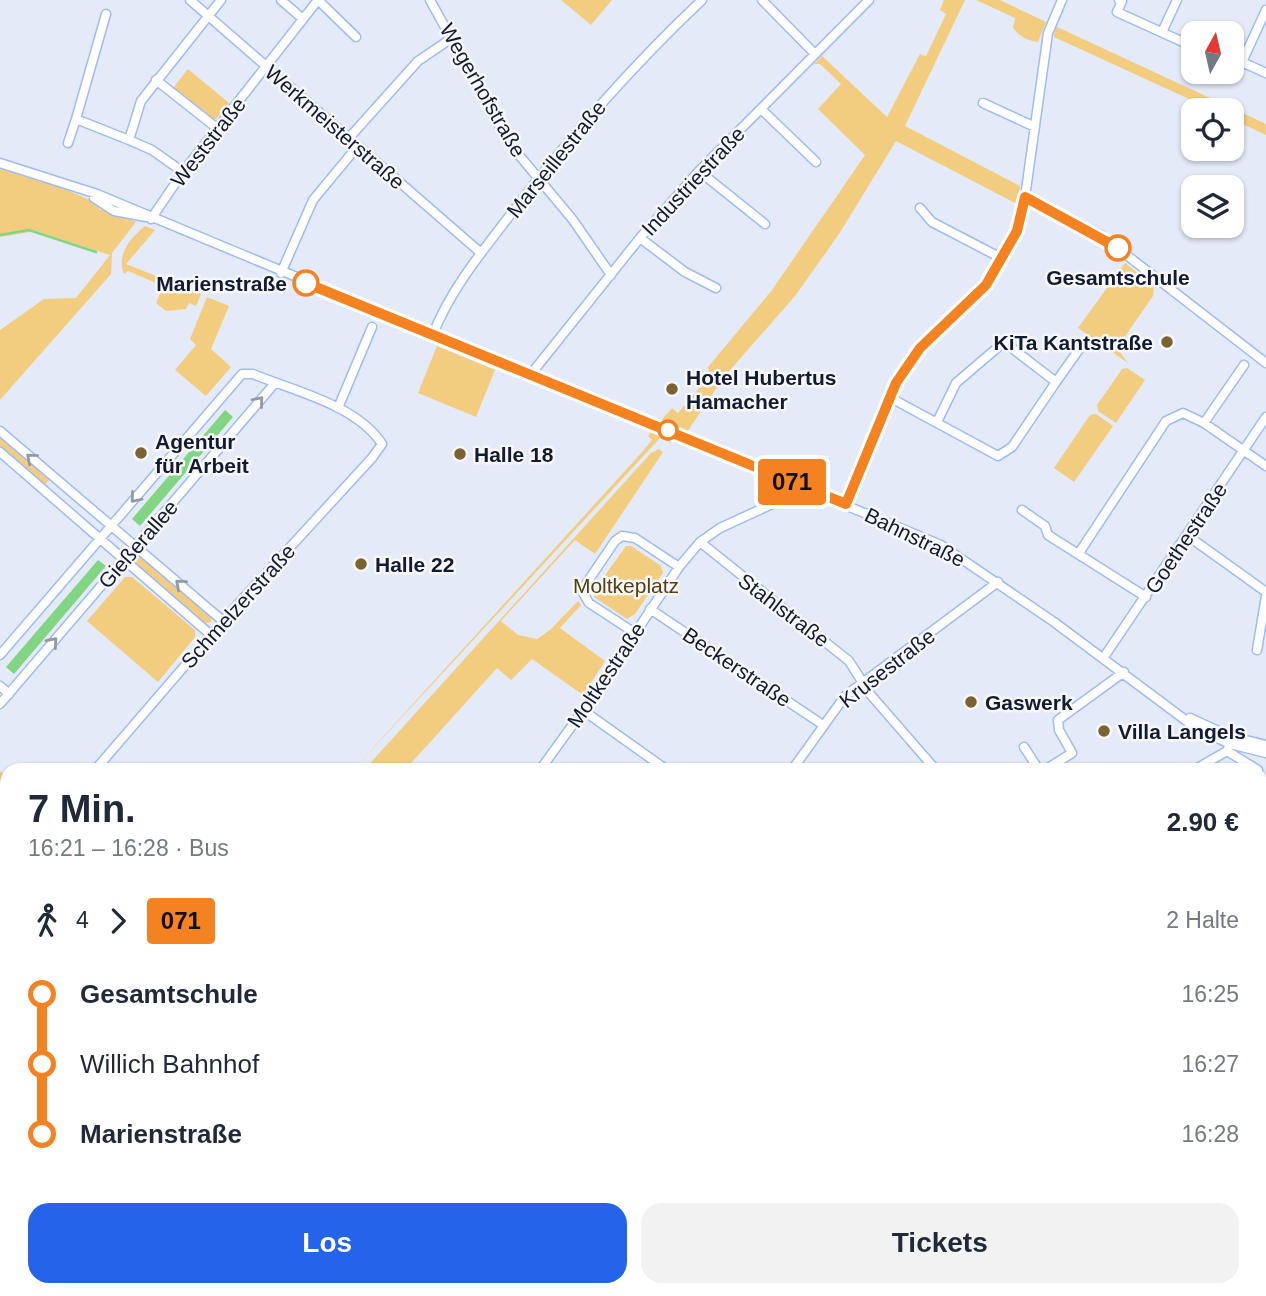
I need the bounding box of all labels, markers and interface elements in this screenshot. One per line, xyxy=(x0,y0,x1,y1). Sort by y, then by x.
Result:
street label: Wegerhofstraße xyxy=(435,19,531,161)
north arrow xyxy=(1181,21,1244,84)
map controls xyxy=(1181,21,1244,238)
street label: Werkmeisterstraße xyxy=(261,60,409,194)
street label: Weststraße xyxy=(166,93,250,191)
street label: Marseillestraße xyxy=(502,96,610,222)
button: locate xyxy=(1181,98,1244,161)
street label: Industriestraße xyxy=(637,122,749,240)
button: layers xyxy=(1181,175,1244,238)
marker: Gesamtschule xyxy=(1105,235,1131,261)
place label: Gesamtschule xyxy=(1046,266,1190,289)
marker: Marienstraße xyxy=(293,270,319,296)
place label: Marienstraße xyxy=(156,272,287,295)
place label: KiTa Kantstraße xyxy=(994,331,1153,354)
marker: KiTa Kantstraße xyxy=(1159,334,1175,350)
place label: Hotel Hubertus Hamacher xyxy=(686,366,837,413)
marker: Hotel Hubertus Hamacher xyxy=(664,381,680,397)
one-way arrow xyxy=(251,396,264,409)
unlabelled marker xyxy=(658,420,678,440)
place label: Agentur für Arbeit xyxy=(155,430,249,477)
place label: Halle 18 xyxy=(474,443,554,466)
marker: Agentur für Arbeit xyxy=(133,445,149,461)
marker: Halle 18 xyxy=(452,446,468,462)
one-way arrow xyxy=(26,453,38,466)
line badge: 071 xyxy=(752,459,832,505)
text: 071 xyxy=(772,468,812,495)
street label: Goethestraße xyxy=(1141,478,1231,598)
one-way arrow xyxy=(131,489,143,502)
street label: Gießerallee xyxy=(94,495,182,593)
street label: Bahnstraße xyxy=(861,503,969,571)
street label: Schmelzerstraße xyxy=(176,539,300,673)
place label: Halle 22 xyxy=(375,553,454,576)
marker: Halle 22 xyxy=(353,556,369,572)
street label: Stahlstraße xyxy=(734,569,834,651)
park label: Moltkeplatz xyxy=(573,574,679,597)
one-way arrow xyxy=(175,580,188,592)
street label: Moltkestraße xyxy=(563,618,649,732)
street label: Beckerstraße xyxy=(679,623,795,711)
street label: Krusestraße xyxy=(835,624,939,712)
one-way arrow xyxy=(45,638,57,651)
place label: Gaswerk xyxy=(985,691,1073,714)
marker: Gaswerk xyxy=(963,694,979,710)
place label: Villa Langels xyxy=(1118,720,1246,743)
marker: Villa Langels xyxy=(1096,723,1112,739)
text: 7 Min. xyxy=(28,788,136,830)
text: 2.90 € xyxy=(1167,807,1239,837)
text: 16:21 – 16:28 · Bus xyxy=(28,835,229,861)
icon: walk xyxy=(28,902,66,940)
icon: forward xyxy=(99,902,137,940)
text: 4 xyxy=(76,907,89,933)
text: 071 xyxy=(161,907,201,934)
text: 2 Halte xyxy=(1166,907,1239,933)
text: Gesamtschule xyxy=(80,979,258,1009)
text: 16:25 xyxy=(1181,981,1239,1007)
text: Willich Bahnhof xyxy=(80,1049,259,1079)
text: 16:27 xyxy=(1181,1051,1239,1077)
text: Marienstraße xyxy=(80,1119,242,1149)
text: 16:28 xyxy=(1181,1121,1239,1147)
button: Los xyxy=(28,1203,627,1283)
button: Tickets xyxy=(641,1203,1239,1283)

